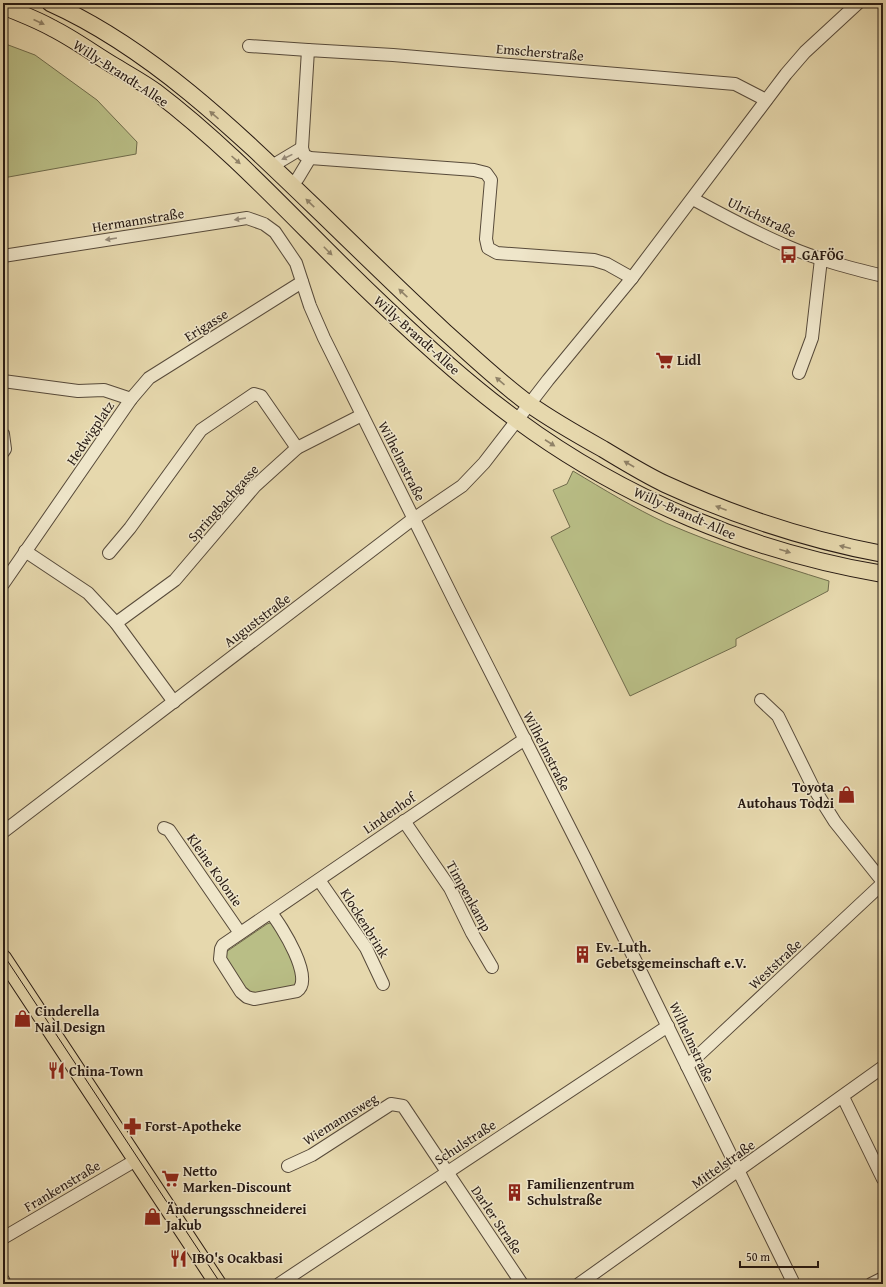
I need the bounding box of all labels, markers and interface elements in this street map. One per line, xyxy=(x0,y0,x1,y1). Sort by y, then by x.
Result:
one-way arrow xyxy=(33,19,44,25)
street label: Willy-Brandt-Allee xyxy=(69,35,173,112)
street label: Emscherstraße xyxy=(495,38,585,66)
one-way arrow xyxy=(209,110,219,120)
one-way arrow xyxy=(281,154,293,160)
one-way arrow xyxy=(230,156,241,165)
street label: Ulrichstraße xyxy=(724,192,800,242)
one-way arrow xyxy=(305,198,315,208)
street label: Hermannstraße xyxy=(91,203,186,237)
one-way arrow xyxy=(234,216,246,222)
one-way arrow xyxy=(105,236,117,242)
bus stop icon: GAFÖG xyxy=(779,245,799,265)
place label: GAFÖG xyxy=(802,245,845,265)
one-way arrow xyxy=(323,247,333,256)
one-way arrow xyxy=(399,289,408,298)
street label: Willy-Brandt-Allee xyxy=(369,291,465,380)
street label: Erigasse xyxy=(180,304,232,346)
supermarket icon: Lidl xyxy=(654,350,674,370)
place label: Lidl xyxy=(677,350,702,370)
one-way arrow xyxy=(494,376,505,385)
street label: Hedwigplatz xyxy=(61,397,119,469)
street label: Wilhelmstraße xyxy=(373,418,431,505)
one-way arrow xyxy=(545,439,555,447)
street label: Springbachgasse xyxy=(183,460,263,546)
one-way arrow xyxy=(623,460,635,467)
street label: Willy-Brandt-Allee xyxy=(631,481,740,545)
one-way arrow xyxy=(714,504,726,510)
one-way arrow xyxy=(839,543,851,549)
one-way arrow xyxy=(780,548,792,554)
street label: Auguststraße xyxy=(220,588,295,652)
street label: Wilhelmstraße xyxy=(518,708,576,795)
place label: Toyota Autohaus Todzi xyxy=(737,777,835,813)
shop icon: Toyota Autohaus Todzi xyxy=(837,785,857,805)
street label: Lindenhof xyxy=(359,787,421,838)
street label: Kleine Kolonie xyxy=(182,829,248,911)
street label: Timpenkamp xyxy=(441,857,497,935)
street label: Klockenbrink xyxy=(336,884,395,962)
street label: Weststraße xyxy=(744,934,806,994)
place label: Ev.-Luth. Gebetsgemeinschaft e.V. xyxy=(596,937,746,973)
building icon: Ev.-Luth. Gebetsgemeinschaft e.V. xyxy=(573,945,593,965)
street label: Wilhelmstraße xyxy=(665,998,720,1086)
place label: Cinderella Nail Design xyxy=(35,1001,106,1037)
shop icon: Cinderella Nail Design xyxy=(12,1009,32,1029)
restaurant icon: China-Town xyxy=(46,1061,66,1081)
place label: China-Town xyxy=(69,1061,144,1081)
street label: Wiemannsweg xyxy=(299,1088,381,1150)
street label: Schulstraße xyxy=(430,1114,500,1169)
pharmacy icon: Forst-Apotheke xyxy=(122,1116,142,1136)
place label: Forst-Apotheke xyxy=(145,1116,241,1136)
street label: Mittelstraße xyxy=(687,1135,759,1193)
street label: Frankenstraße xyxy=(20,1155,104,1217)
place label: Netto Marken-Discount xyxy=(183,1161,292,1197)
supermarket icon: Netto Marken-Discount xyxy=(160,1169,180,1189)
place label: Familienzentrum Schulstraße xyxy=(527,1174,635,1210)
street label: Darler Straße xyxy=(467,1182,528,1259)
building icon: Familienzentrum Schulstraße xyxy=(504,1182,524,1202)
place label: Änderungsschneiderei Jakub xyxy=(164,1199,307,1235)
shop icon: Änderungsschneiderei Jakub xyxy=(143,1207,163,1227)
scale bar xyxy=(740,1243,818,1269)
restaurant icon: IBO's Ocakbasi xyxy=(169,1248,189,1268)
place label: IBO's Ocakbasi xyxy=(192,1248,283,1268)
text: 50 m xyxy=(746,1248,770,1265)

